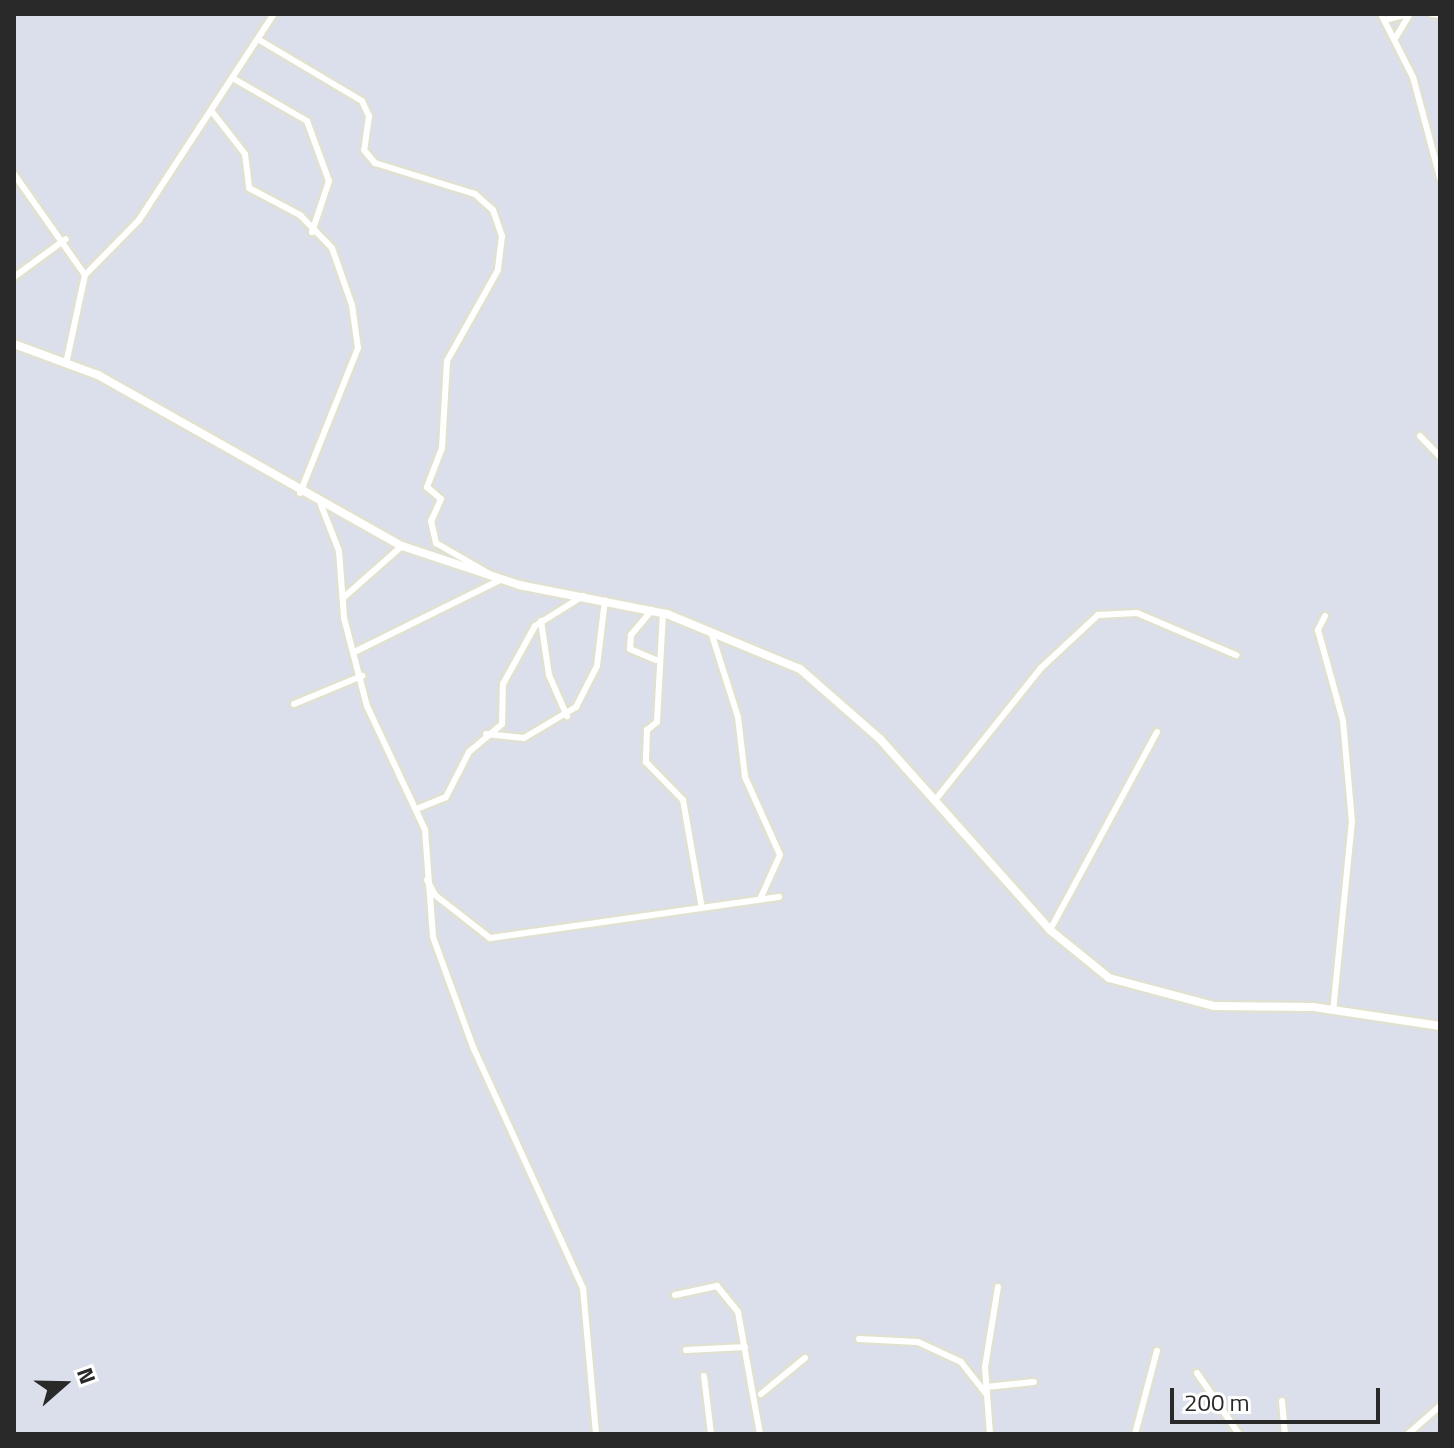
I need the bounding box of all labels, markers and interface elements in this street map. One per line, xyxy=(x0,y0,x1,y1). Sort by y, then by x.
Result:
north arrow xyxy=(24,1344,104,1424)
text: N xyxy=(68,1363,105,1389)
scale bar xyxy=(1174,1372,1384,1422)
text: 200 m xyxy=(1184,1384,1250,1420)

